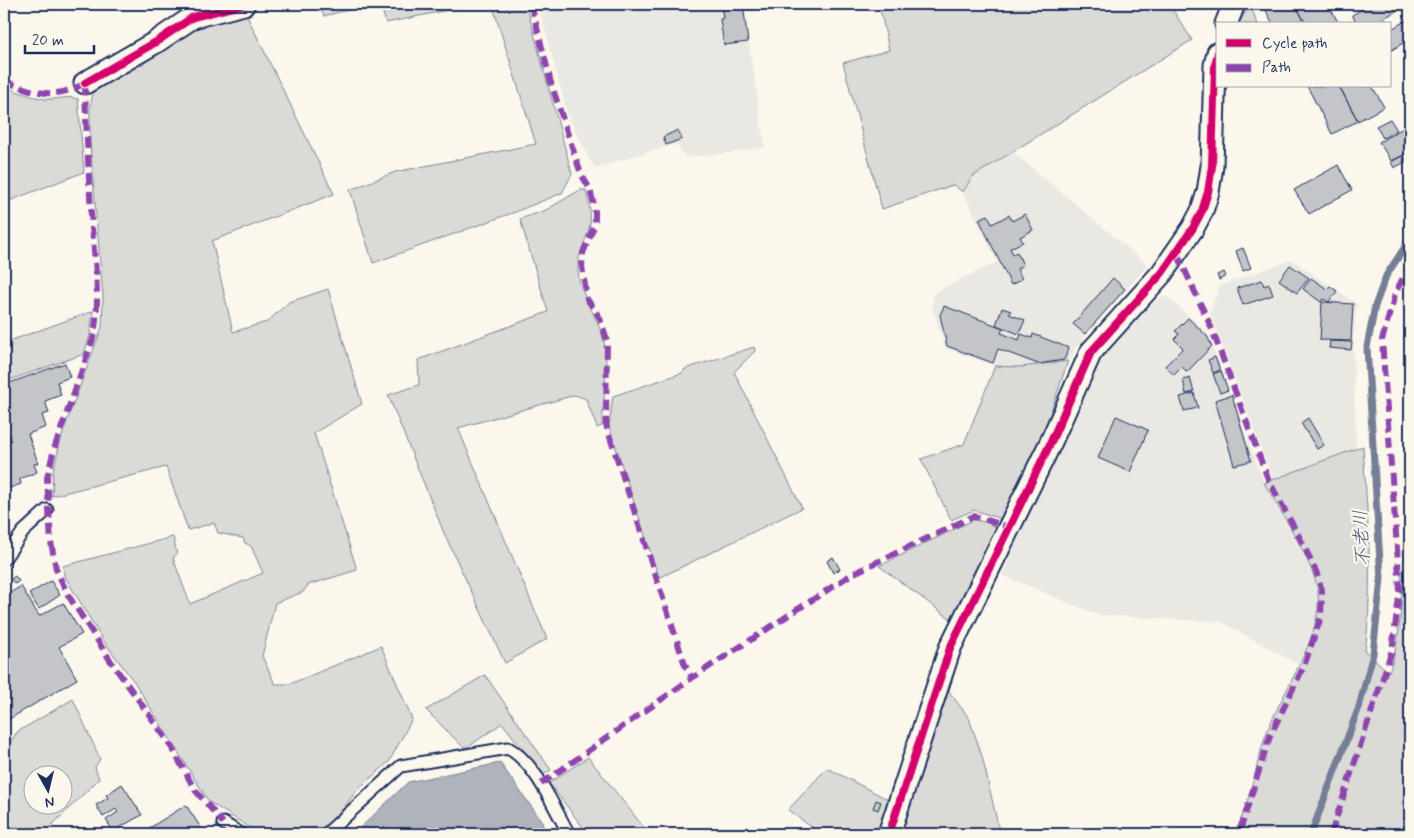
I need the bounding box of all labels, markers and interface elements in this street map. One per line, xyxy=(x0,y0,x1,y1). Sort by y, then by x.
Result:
scale bar xyxy=(25,22,94,54)
legend xyxy=(1216,22,1392,88)
text: 20 m xyxy=(32,31,64,51)
text: Cycle path xyxy=(1262,34,1327,54)
text: Path xyxy=(1262,58,1291,78)
water label: 不老川 xyxy=(1348,509,1376,567)
north arrow xyxy=(22,766,72,816)
text: N xyxy=(44,792,56,811)

